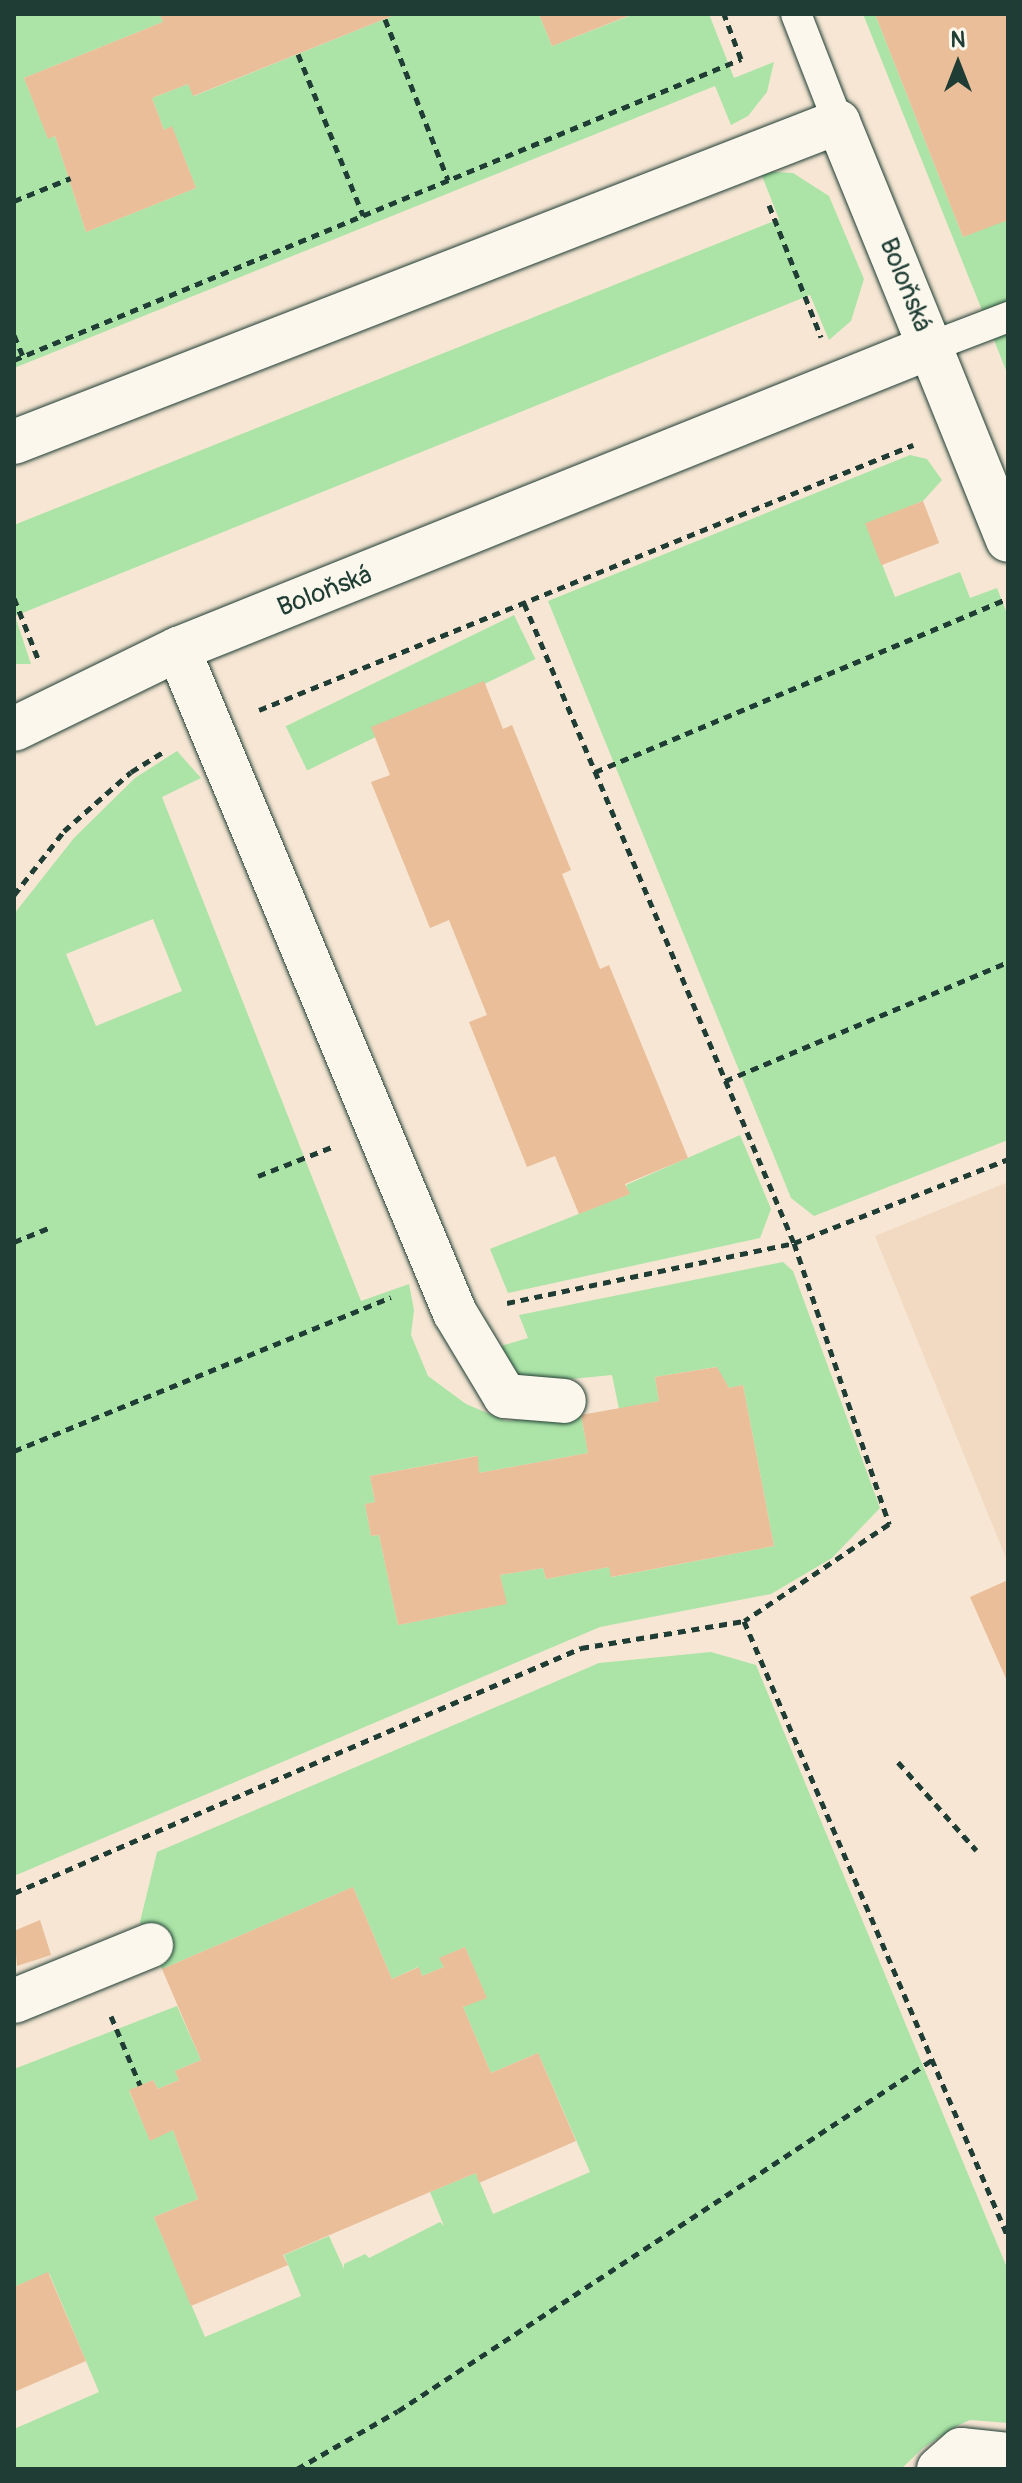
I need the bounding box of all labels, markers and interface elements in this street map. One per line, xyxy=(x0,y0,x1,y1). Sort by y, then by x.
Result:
north arrow xyxy=(918,24,998,104)
text: N xyxy=(951,26,965,54)
street label: Boloňská xyxy=(872,234,938,336)
street label: Boloňská xyxy=(273,560,377,624)

